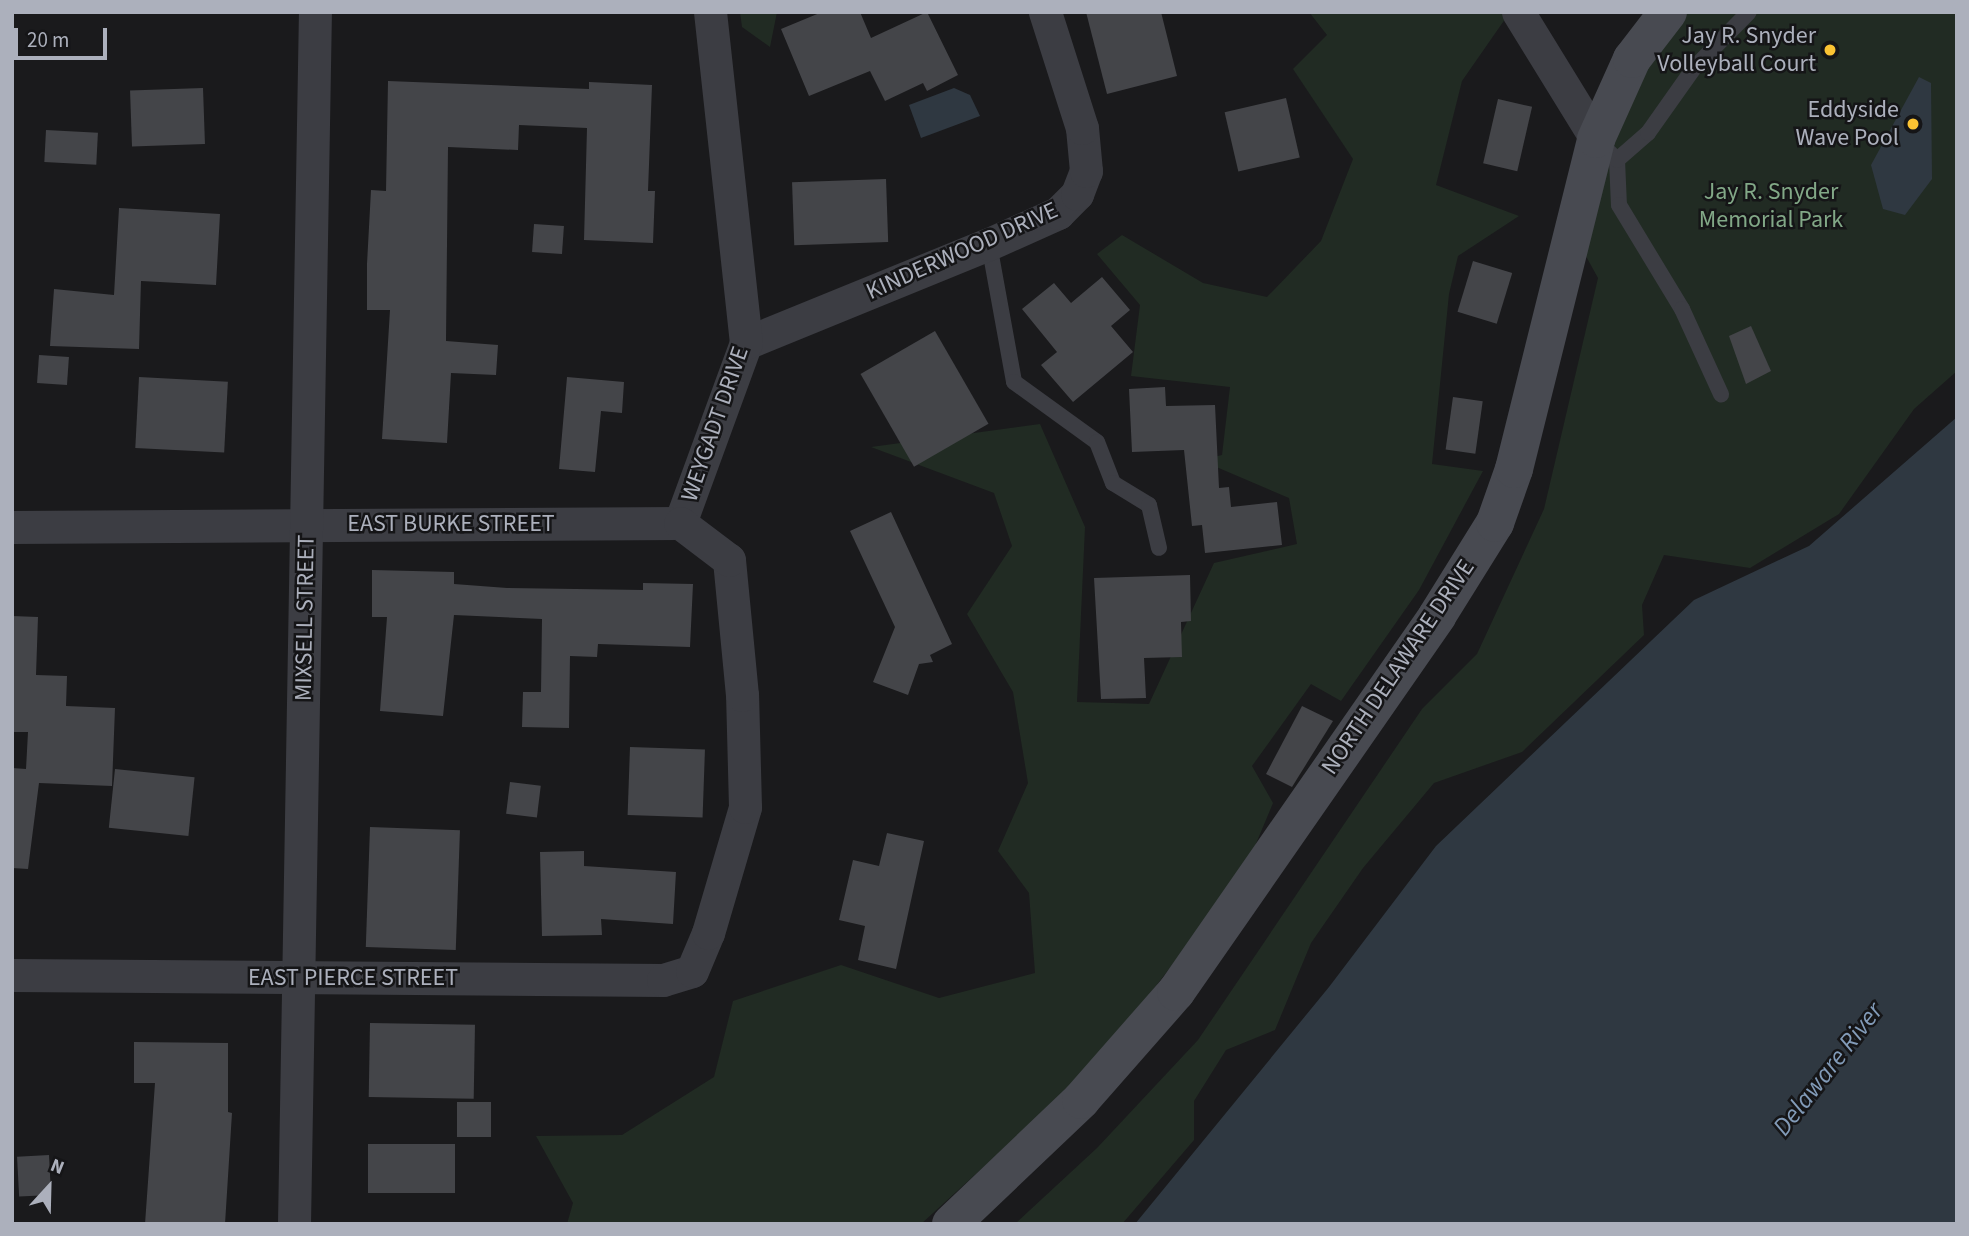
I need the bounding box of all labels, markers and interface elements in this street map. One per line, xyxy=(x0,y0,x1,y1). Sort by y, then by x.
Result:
scale bar xyxy=(18,14,110,58)
place label: Jay R. Snyder Volleyball Court xyxy=(1657,22,1816,78)
text: 20 m xyxy=(27,25,69,55)
marker: Jay R. Snyder Volleyball Court xyxy=(1822,42,1838,58)
place label: Eddyside Wave Pool xyxy=(1795,96,1899,152)
marker: Eddyside Wave Pool xyxy=(1905,116,1921,132)
park label: Jay R. Snyder Memorial Park xyxy=(1699,178,1843,234)
street label: KINDERWOOD DRIVE xyxy=(862,196,1062,306)
street label: WEYGADT DRIVE xyxy=(675,343,755,505)
street label: EAST BURKE STREET xyxy=(347,510,555,538)
street label: MIXSELL STREET xyxy=(289,535,321,701)
street label: NORTH DELAWARE DRIVE xyxy=(1315,554,1481,780)
street label: EAST PIERCE STREET xyxy=(248,964,458,992)
water label: Delaware River xyxy=(1766,996,1890,1142)
north arrow xyxy=(14,1152,84,1222)
text: N xyxy=(46,1152,68,1182)

